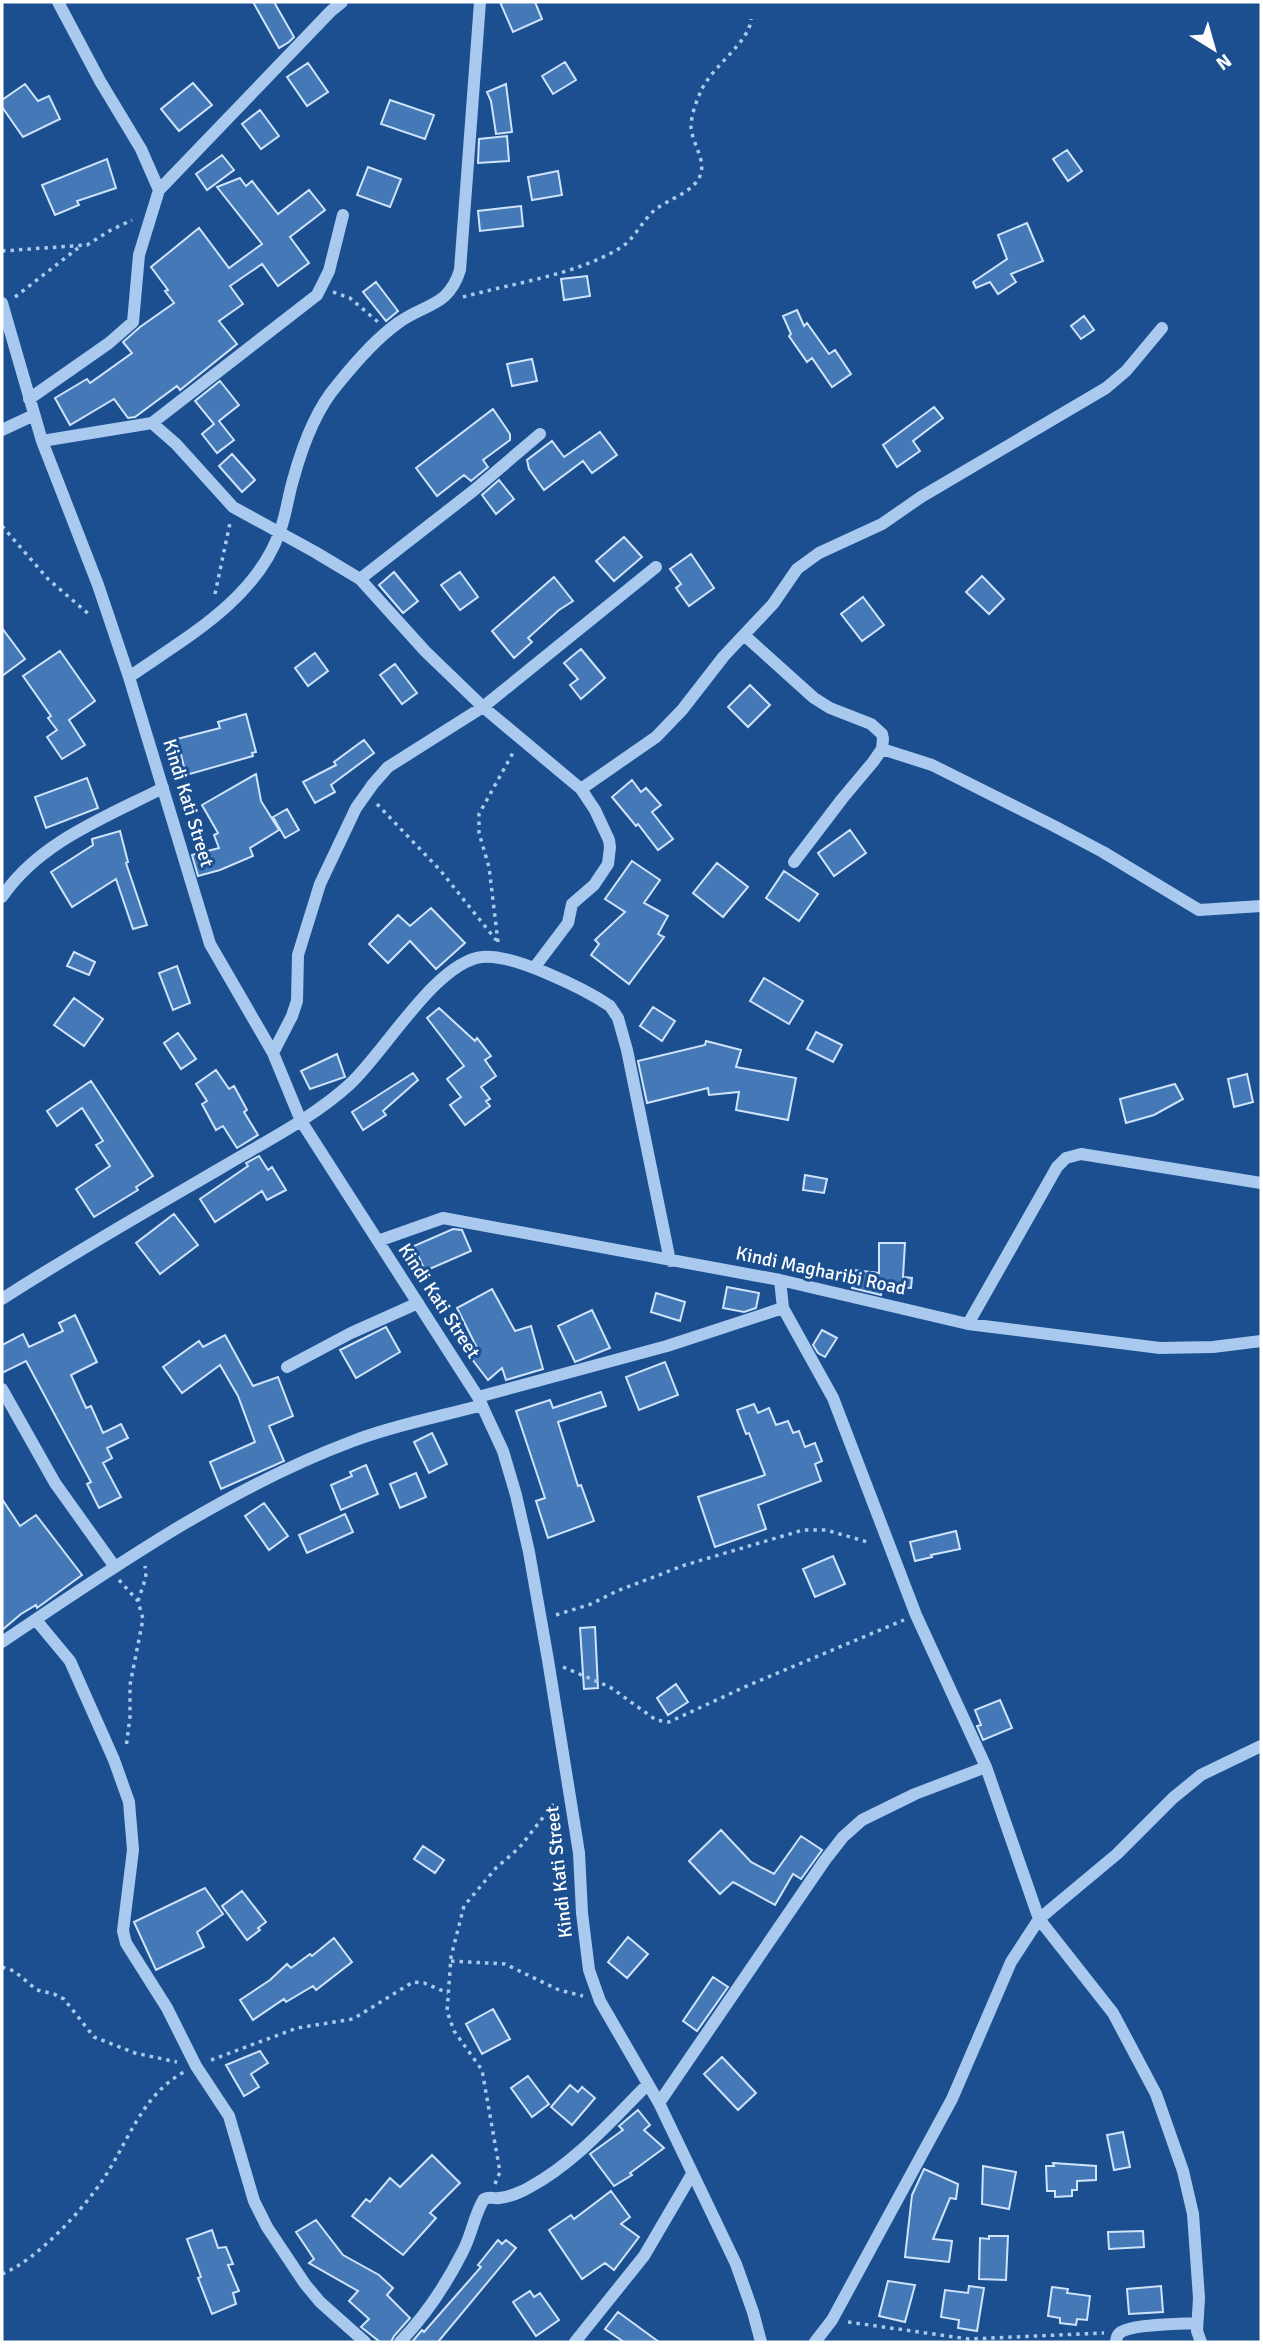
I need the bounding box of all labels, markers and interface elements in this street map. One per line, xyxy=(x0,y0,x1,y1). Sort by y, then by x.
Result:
north arrow xyxy=(1179,14,1249,84)
text: N xyxy=(1211,48,1236,75)
street label: Kindi Kati Street xyxy=(157,736,219,870)
street label: Kindi Kati Street xyxy=(393,1239,485,1363)
street label: Kindi Magharibi Road xyxy=(734,1241,908,1301)
street label: Kindi Kati Street xyxy=(540,1804,578,1939)

